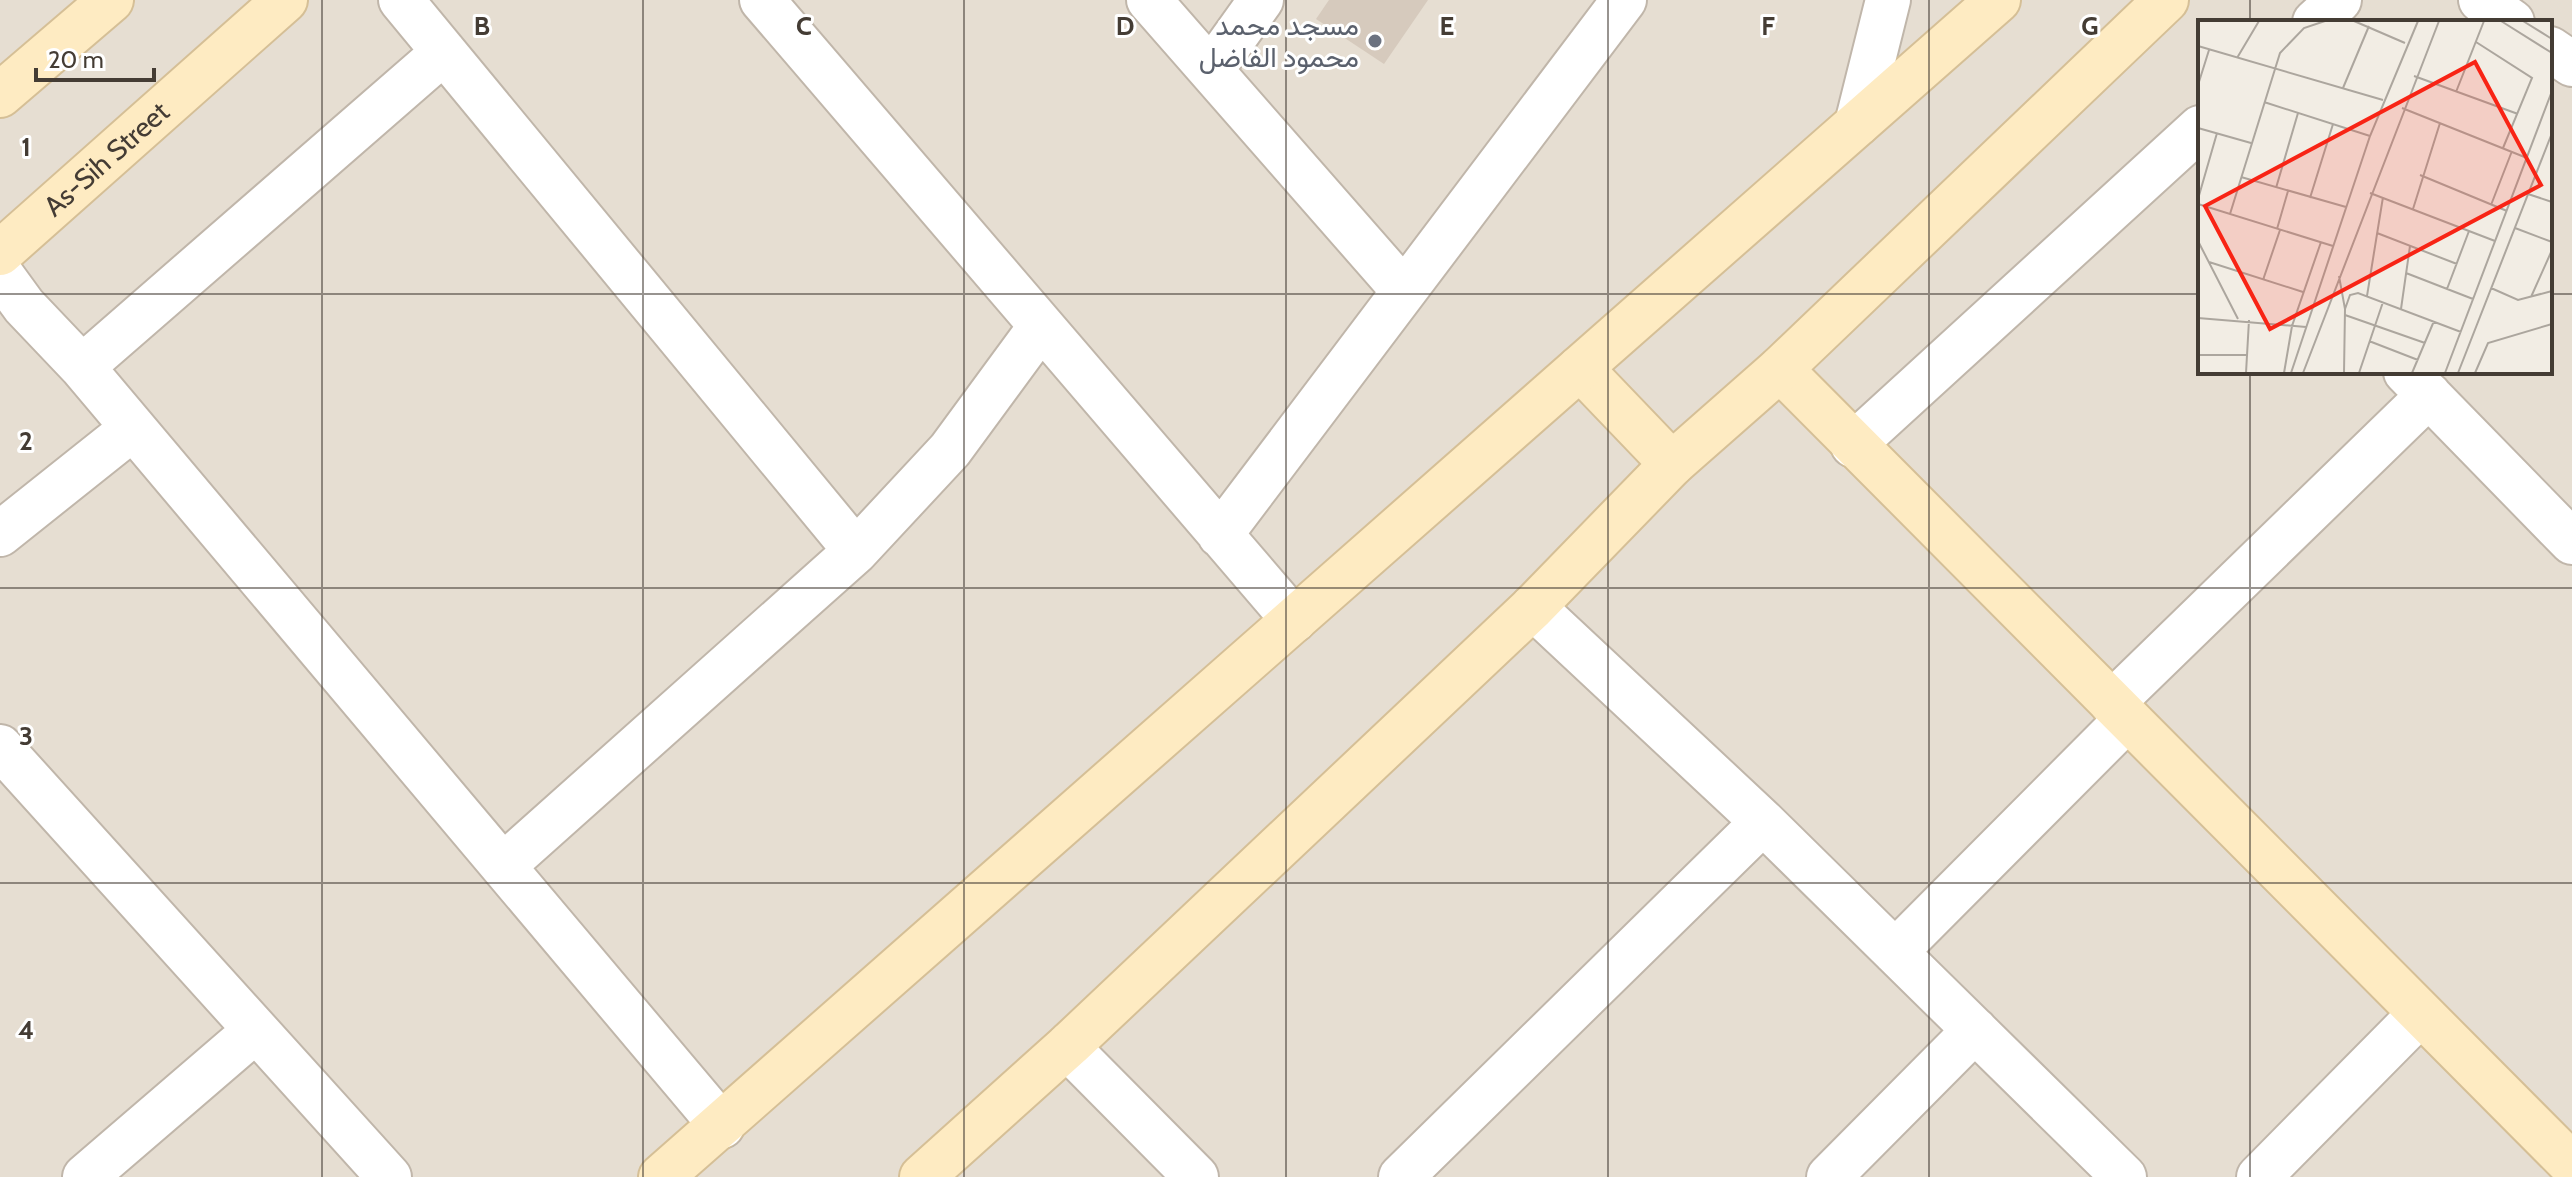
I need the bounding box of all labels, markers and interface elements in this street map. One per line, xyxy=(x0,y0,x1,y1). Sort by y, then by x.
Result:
place label: مسجد محمد محمود الفاضل xyxy=(1199,8,1359,75)
text: B xyxy=(474,10,490,42)
text: C xyxy=(796,10,812,42)
text: D xyxy=(1116,10,1134,42)
text: E xyxy=(1440,10,1454,42)
text: F xyxy=(1761,10,1775,42)
text: G xyxy=(2081,10,2099,42)
inset map xyxy=(2198,20,2552,374)
scale bar xyxy=(36,32,154,82)
marker: مسجد محمد محمود الفاضل xyxy=(1366,32,1384,50)
text: 20 m xyxy=(48,45,104,74)
street label: As-Sih Street xyxy=(37,94,176,223)
text: 1 xyxy=(21,131,31,163)
text: 2 xyxy=(19,425,33,457)
text: 3 xyxy=(19,720,33,752)
text: 4 xyxy=(18,1014,34,1046)

